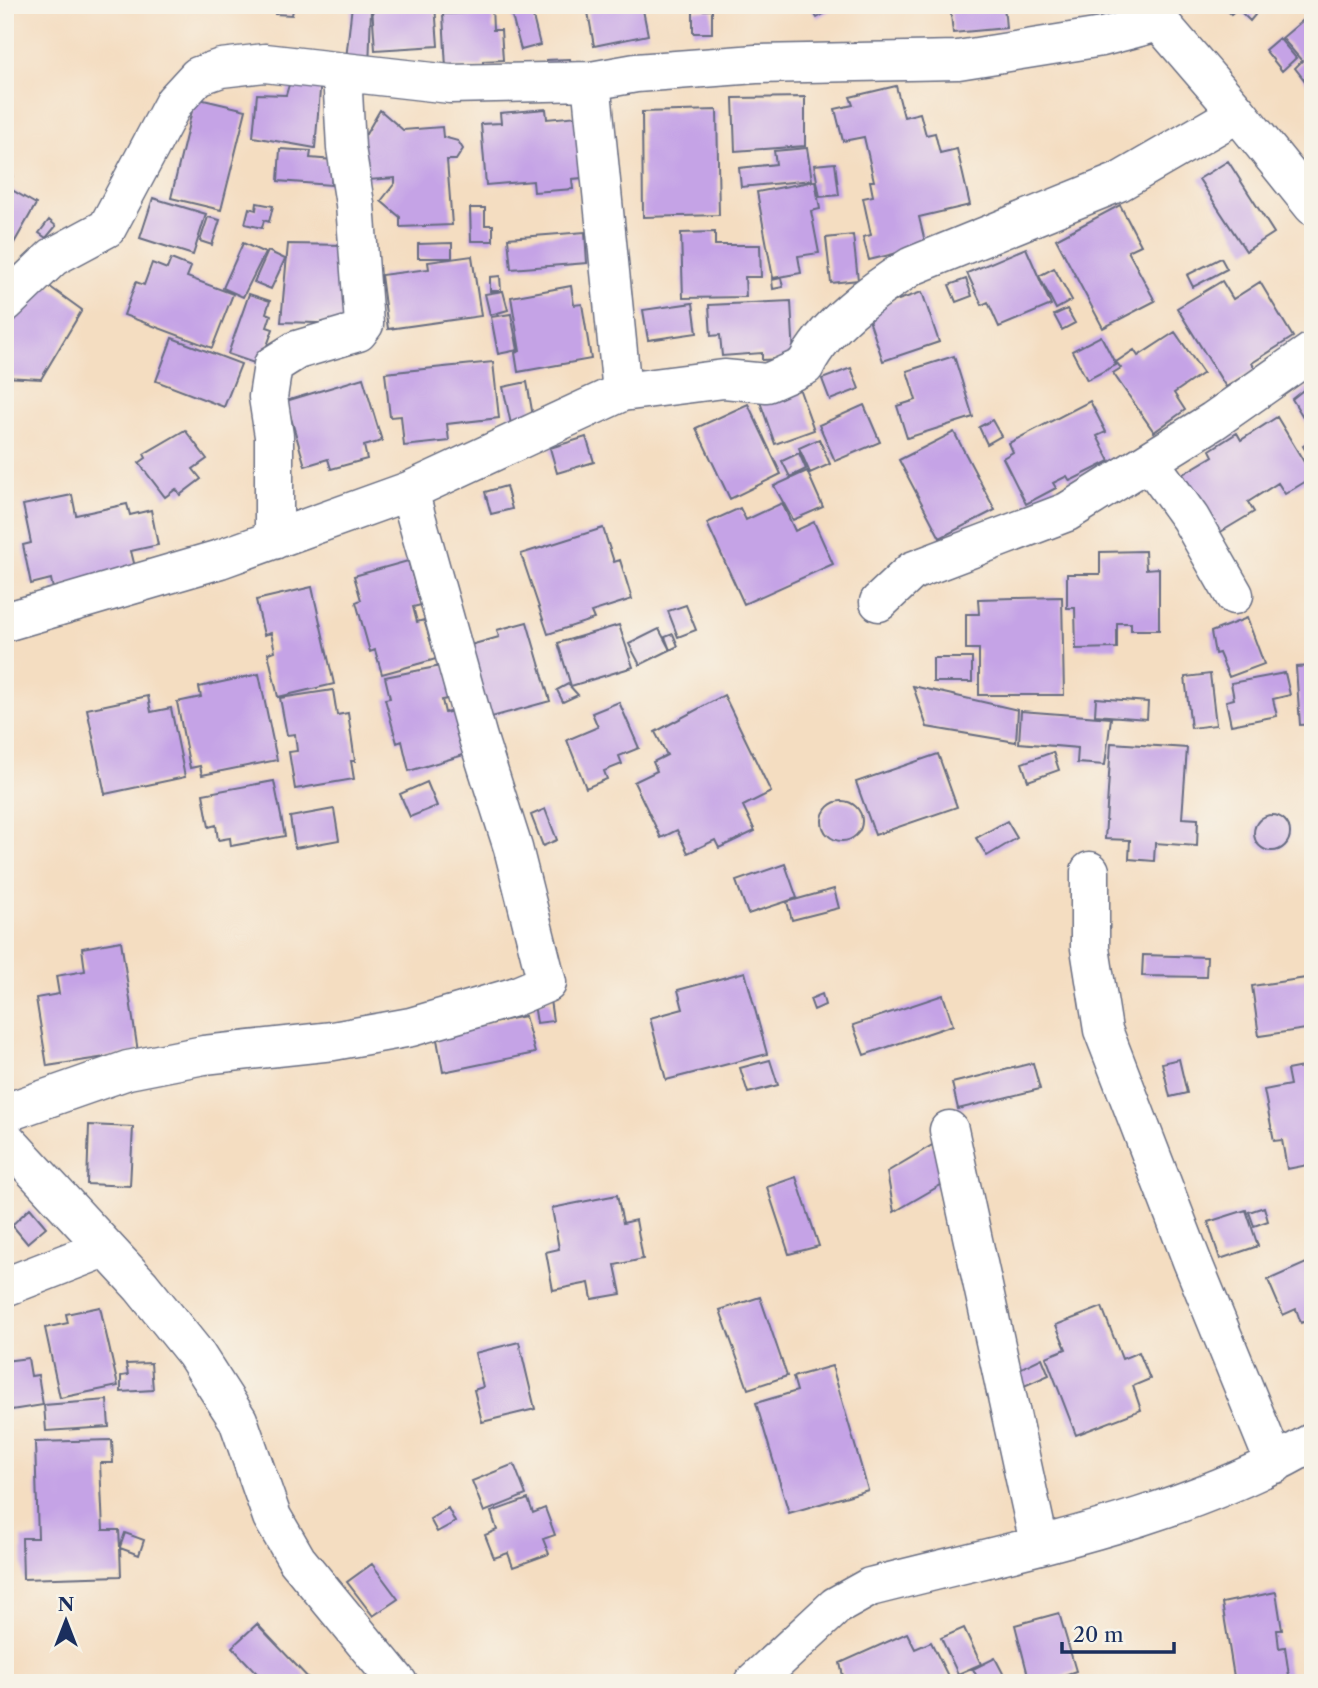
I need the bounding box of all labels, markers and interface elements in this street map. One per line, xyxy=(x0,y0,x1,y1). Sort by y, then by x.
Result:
north arrow xyxy=(32,1586,102,1656)
text: N xyxy=(58,1593,74,1616)
scale bar xyxy=(1062,1611,1174,1655)
text: 20 m xyxy=(1073,1622,1124,1647)

